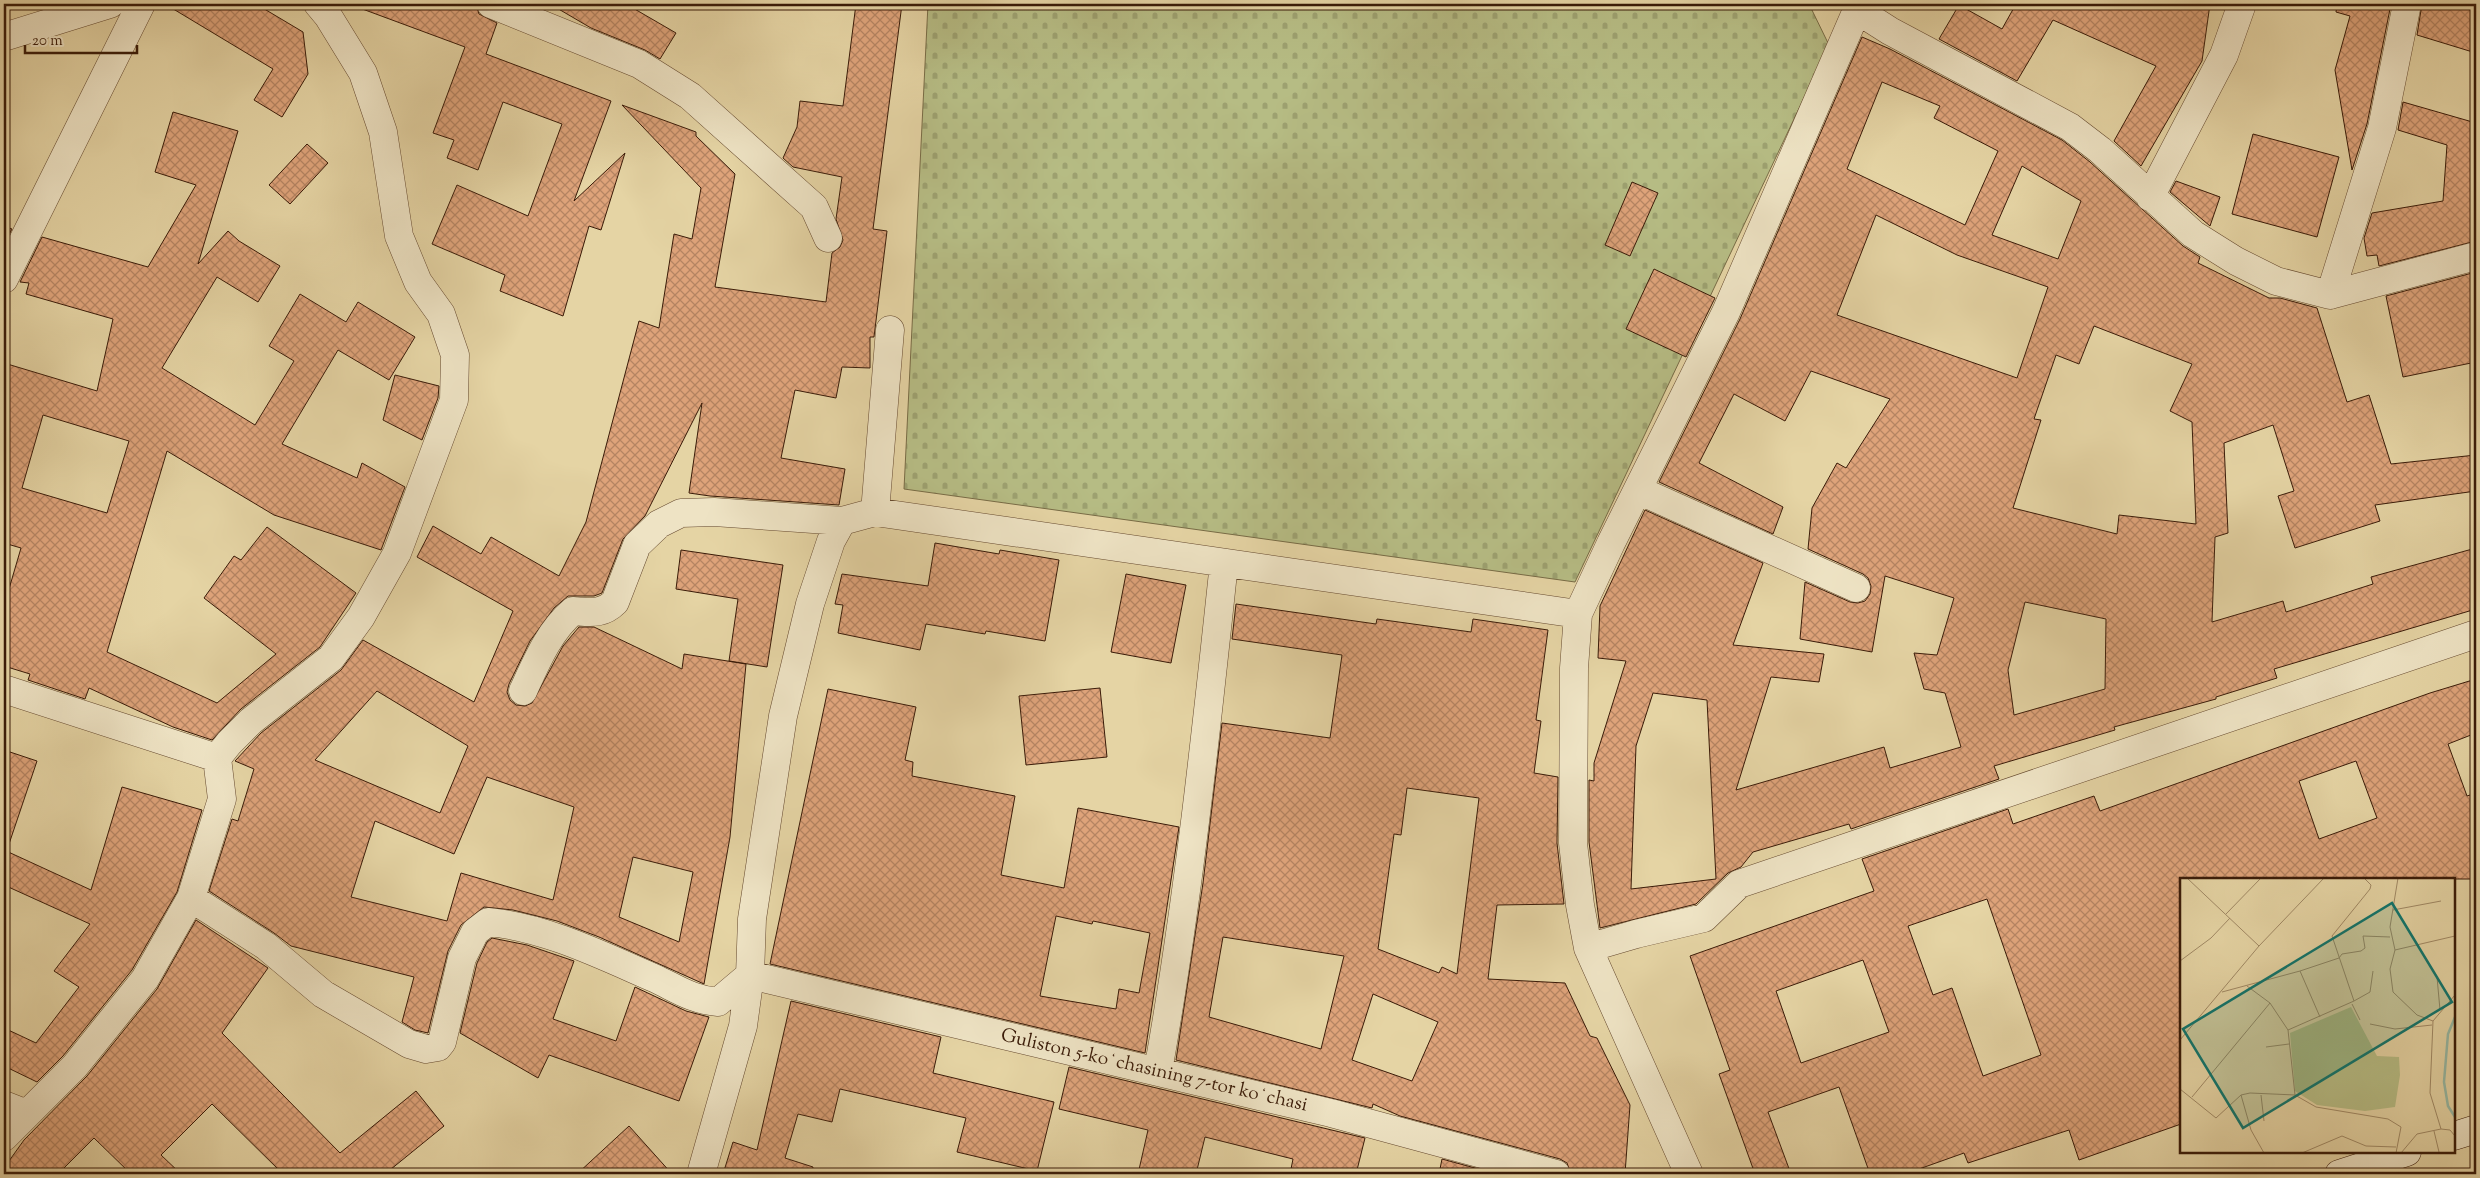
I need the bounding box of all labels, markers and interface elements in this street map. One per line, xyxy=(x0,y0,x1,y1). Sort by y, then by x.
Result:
scale bar xyxy=(25,22,138,54)
text: 20 m xyxy=(32,31,63,52)
inset map xyxy=(2180,878,2455,1153)
street label: Guliston 5-koʻchasining 7-tor koʻchasi xyxy=(998,1023,1310,1119)

